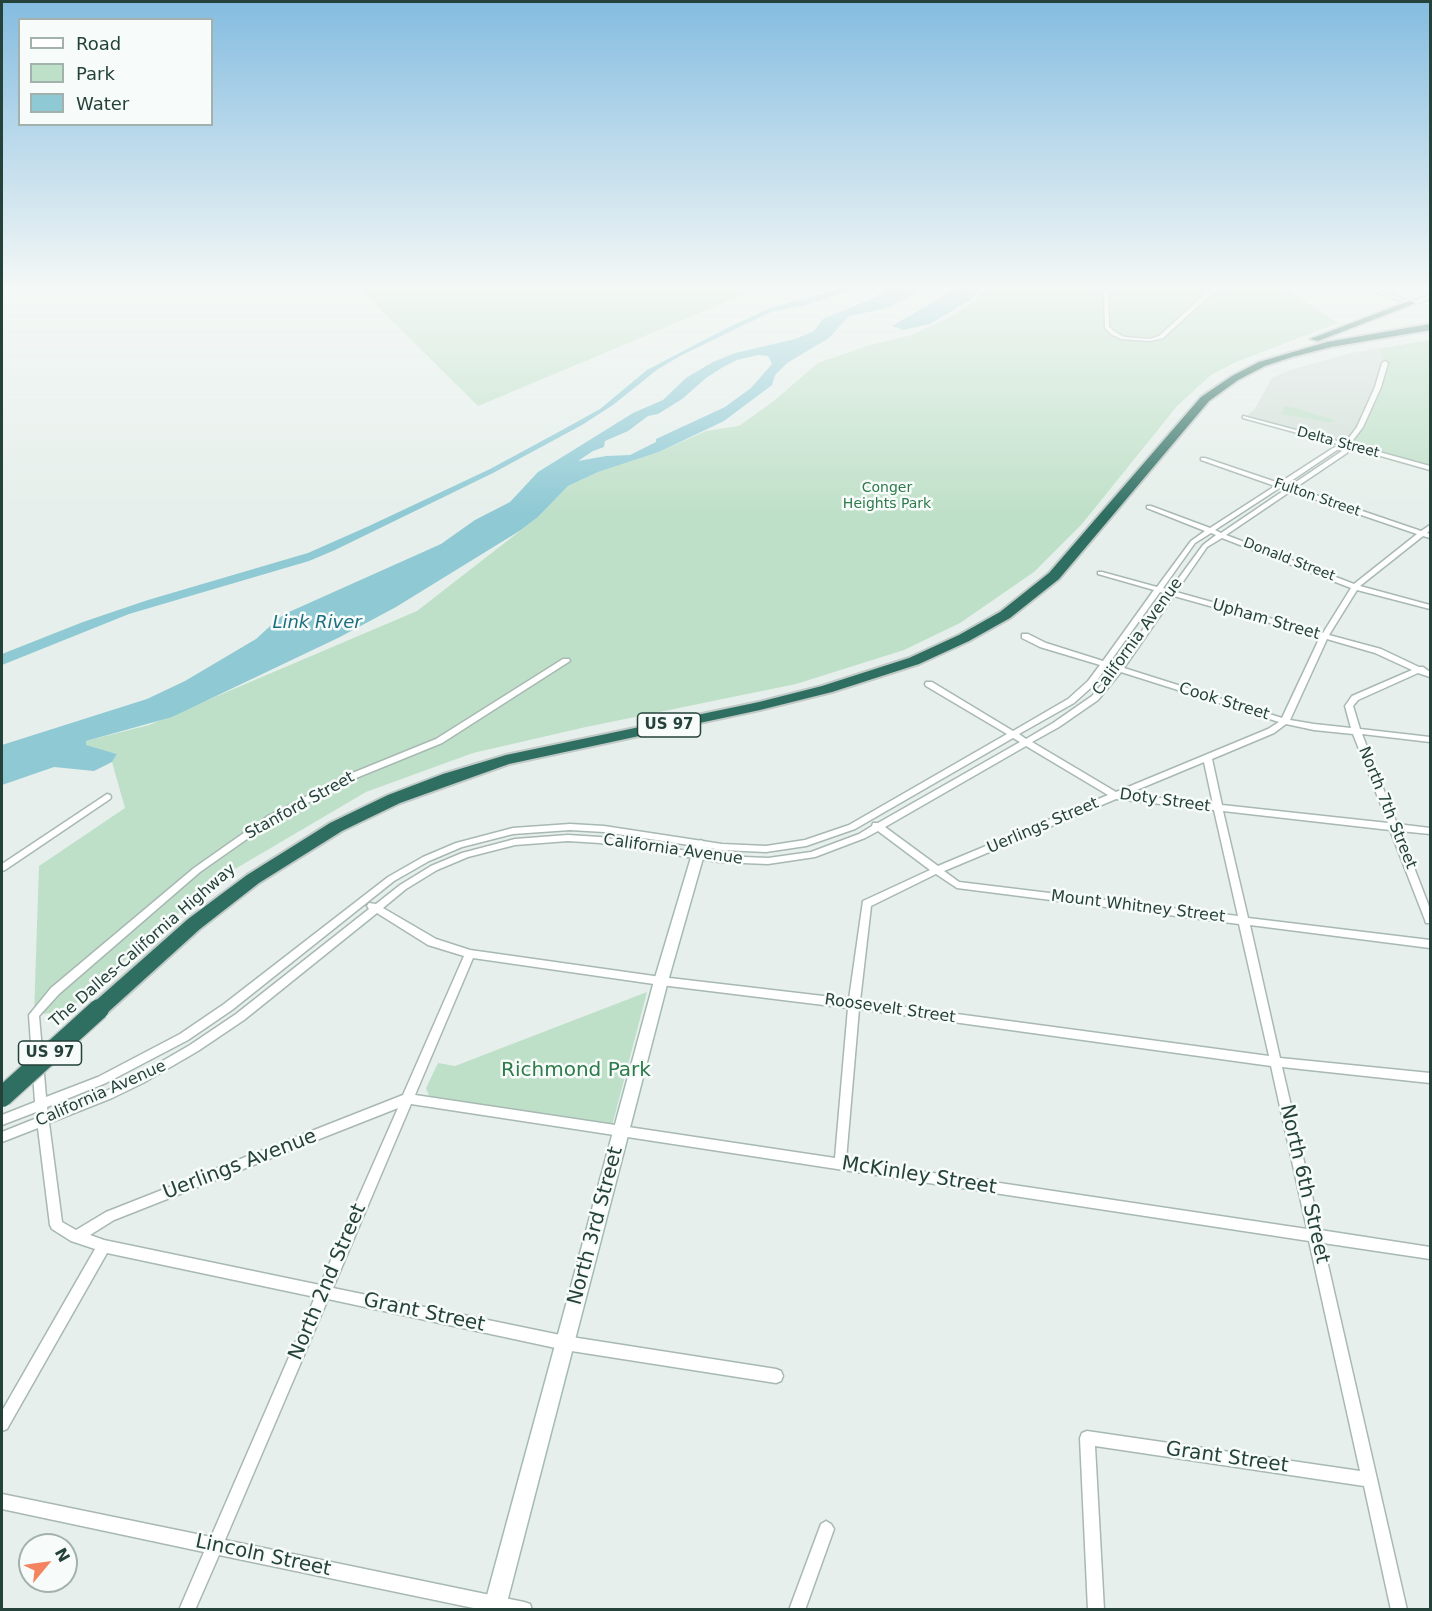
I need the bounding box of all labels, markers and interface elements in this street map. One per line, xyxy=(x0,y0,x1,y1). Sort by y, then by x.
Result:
legend xyxy=(18,18,213,126)
text: Road xyxy=(76,33,121,54)
text: Park xyxy=(76,63,115,84)
text: Water xyxy=(76,93,129,114)
street label: Delta Street xyxy=(1295,424,1381,462)
street label: Fulton Street xyxy=(1272,475,1362,521)
park label: Conger Heights Park xyxy=(843,480,931,512)
street label: Donald Street xyxy=(1241,535,1337,585)
street label: California Avenue xyxy=(1089,575,1187,699)
street label: Upham Street xyxy=(1210,595,1322,645)
water label: Link River xyxy=(272,612,362,634)
street label: Cook Street xyxy=(1176,679,1272,725)
road number: US 97 xyxy=(638,713,700,737)
street label: North 7th Street xyxy=(1354,744,1420,872)
street label: Stanford Street xyxy=(242,768,358,844)
street label: Doty Street xyxy=(1118,785,1212,817)
street label: Uerlings Street xyxy=(984,794,1102,858)
street label: California Avenue xyxy=(602,831,744,869)
street label: The Dalles-California Highway xyxy=(46,860,240,1032)
street label: Mount Whitney Street xyxy=(1050,887,1226,927)
street label: Roosevelt Street xyxy=(823,990,957,1028)
road number: US 97 xyxy=(19,1041,82,1065)
street label: California Avenue xyxy=(33,1057,169,1131)
park label: Richmond Park xyxy=(501,1059,651,1083)
street label: North 6th Street xyxy=(1274,1102,1334,1266)
street label: Uerlings Avenue xyxy=(160,1125,320,1205)
street label: North 3rd Street xyxy=(563,1144,629,1308)
street label: McKinley Street xyxy=(840,1152,998,1200)
street label: North 2nd Street xyxy=(284,1200,372,1364)
street label: Grant Street xyxy=(361,1288,487,1338)
street label: Grant Street xyxy=(1164,1438,1290,1478)
street label: Lincoln Street xyxy=(193,1530,333,1582)
north arrow xyxy=(18,1533,78,1593)
text: N xyxy=(51,1545,74,1565)

